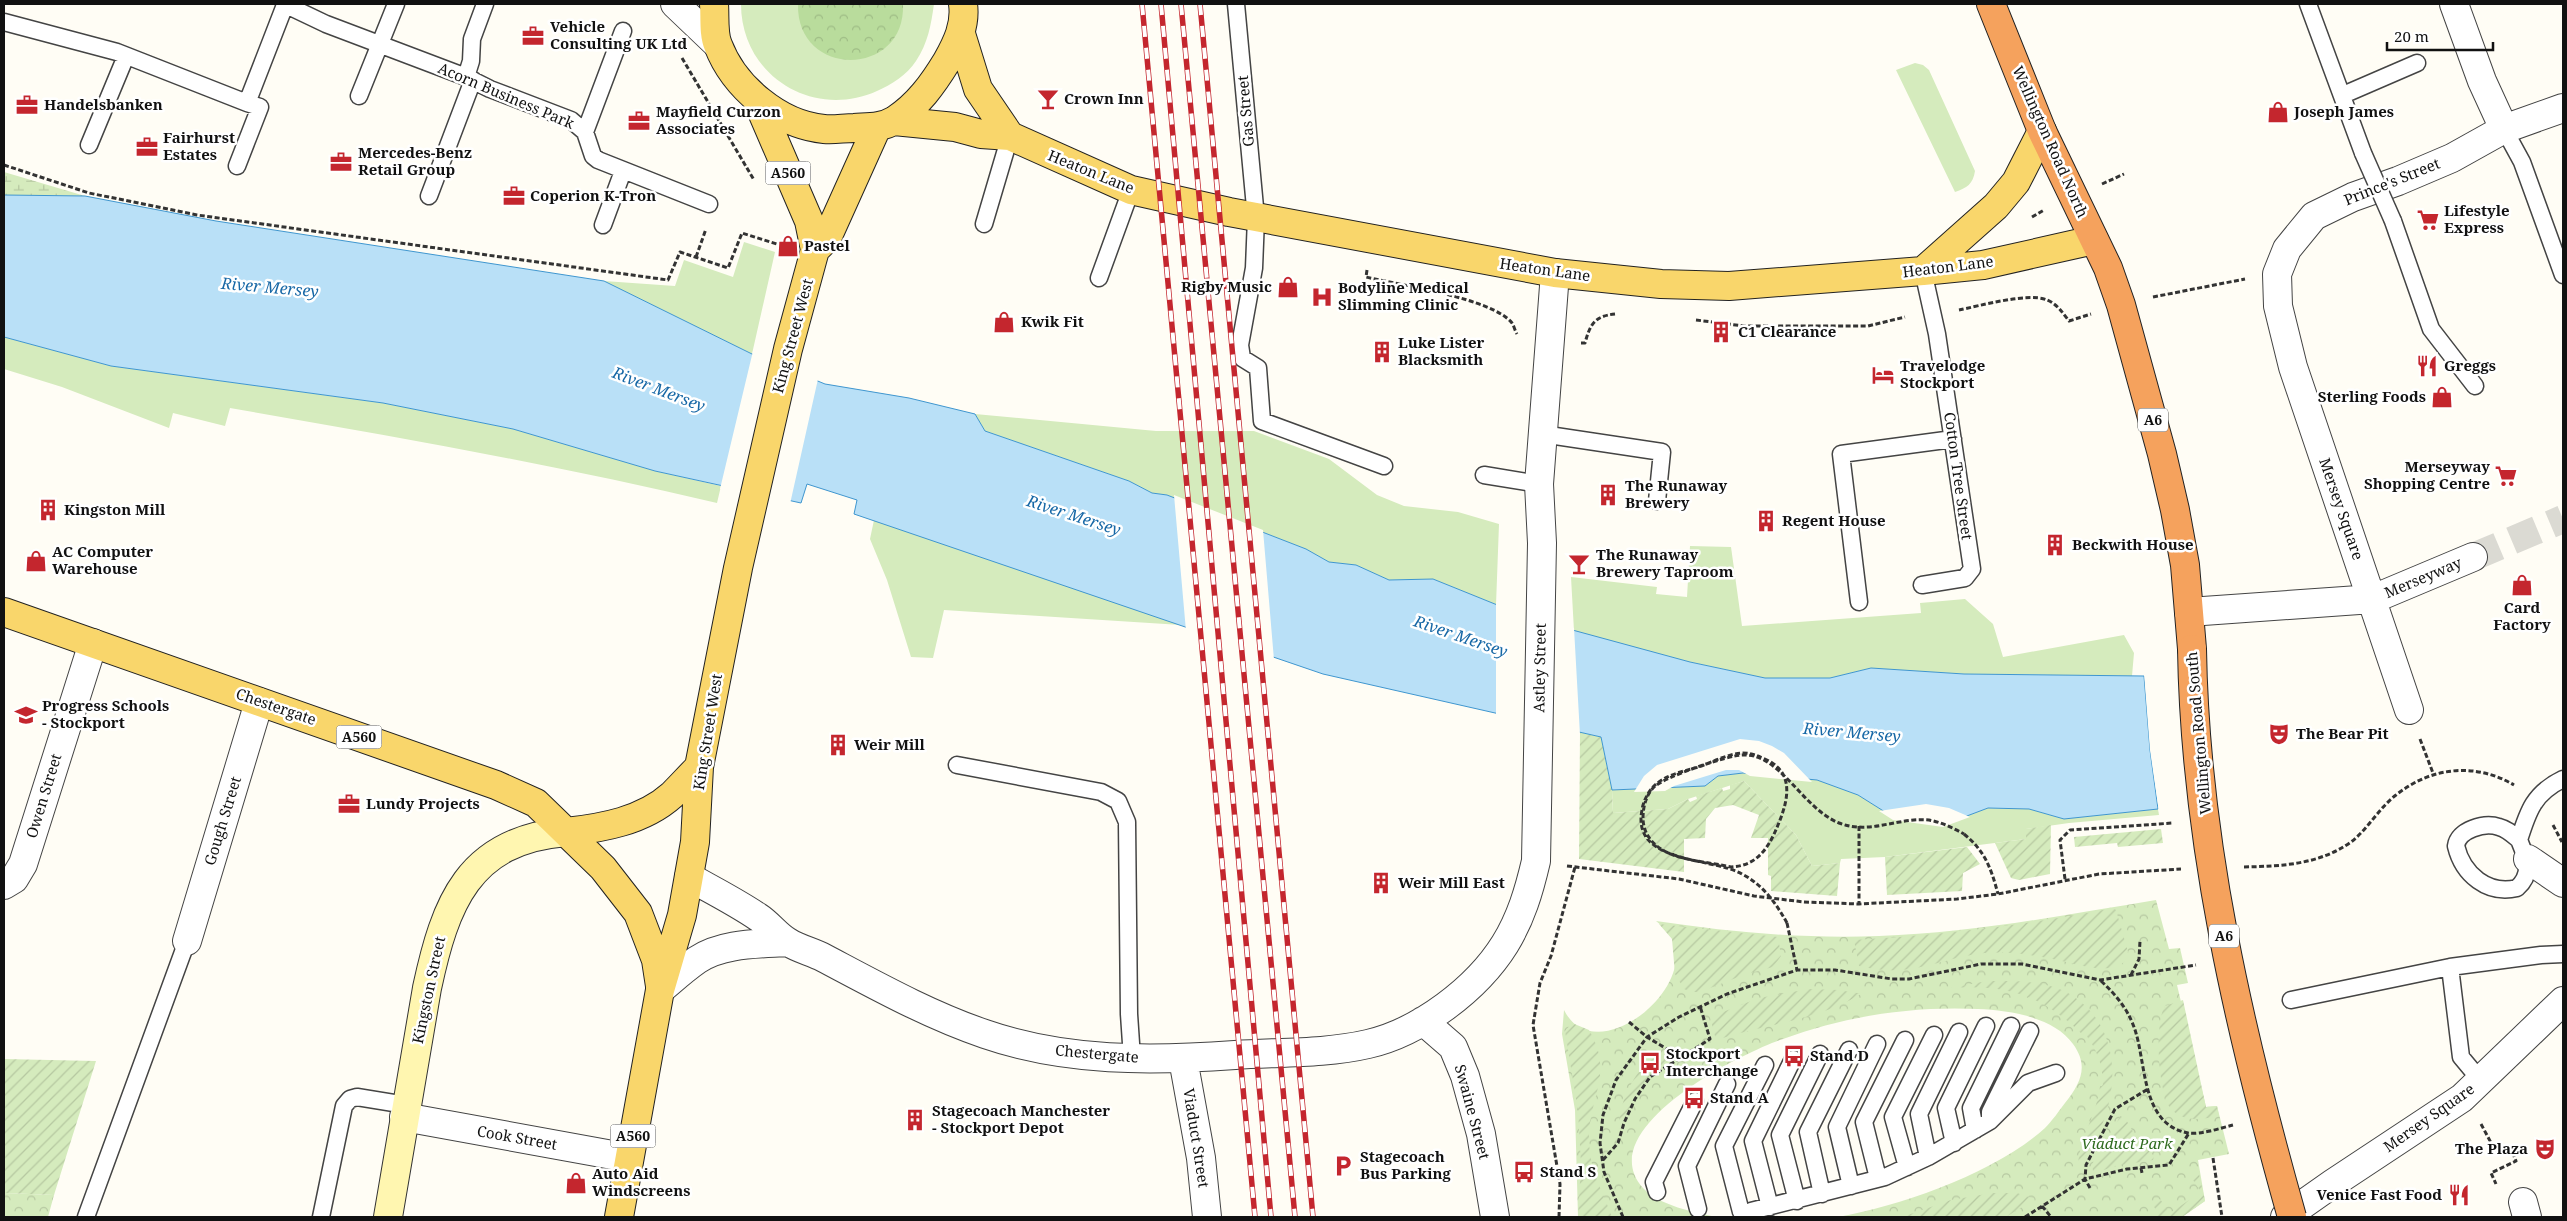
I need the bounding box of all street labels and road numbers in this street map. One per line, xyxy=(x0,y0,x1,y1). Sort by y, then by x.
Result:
street label: Acorn Business Park xyxy=(435,57,578,133)
street label: Wellington Road North xyxy=(2008,63,2094,221)
street label: Gas Street xyxy=(1232,75,1258,148)
street label: Heaton Lane xyxy=(1045,145,1137,197)
street label: Prince's Street xyxy=(2341,153,2443,209)
road number: A560 xyxy=(766,162,810,184)
street label: Heaton Lane xyxy=(1901,251,1994,282)
street label: Heaton Lane xyxy=(1499,253,1592,285)
street label: King Street West xyxy=(767,276,817,395)
road number: A6 xyxy=(2138,408,2168,432)
street label: Cotton Tree Street xyxy=(1940,411,1978,541)
street label: Mersey Square xyxy=(2315,455,2369,562)
street label: Merseyway xyxy=(2381,552,2465,602)
street label: Astley Street xyxy=(1528,623,1550,713)
street label: Wellington Road South xyxy=(2181,650,2215,815)
street label: King Street West xyxy=(688,672,726,791)
street label: Chestergate xyxy=(233,683,319,729)
road number: A560 xyxy=(336,726,382,749)
street label: Owen Street xyxy=(21,751,65,840)
street label: Gough Street xyxy=(199,774,245,868)
road number: A6 xyxy=(2209,924,2239,948)
street label: Kingston Street xyxy=(407,934,449,1045)
street label: Chestergate xyxy=(1055,1039,1140,1067)
street label: Swaine Street xyxy=(1451,1062,1495,1161)
street label: Mersey Square xyxy=(2379,1078,2478,1156)
street label: Viaduct Street xyxy=(1179,1087,1215,1189)
street label: Cook Street xyxy=(476,1120,559,1154)
road number: A560 xyxy=(610,1124,656,1148)

